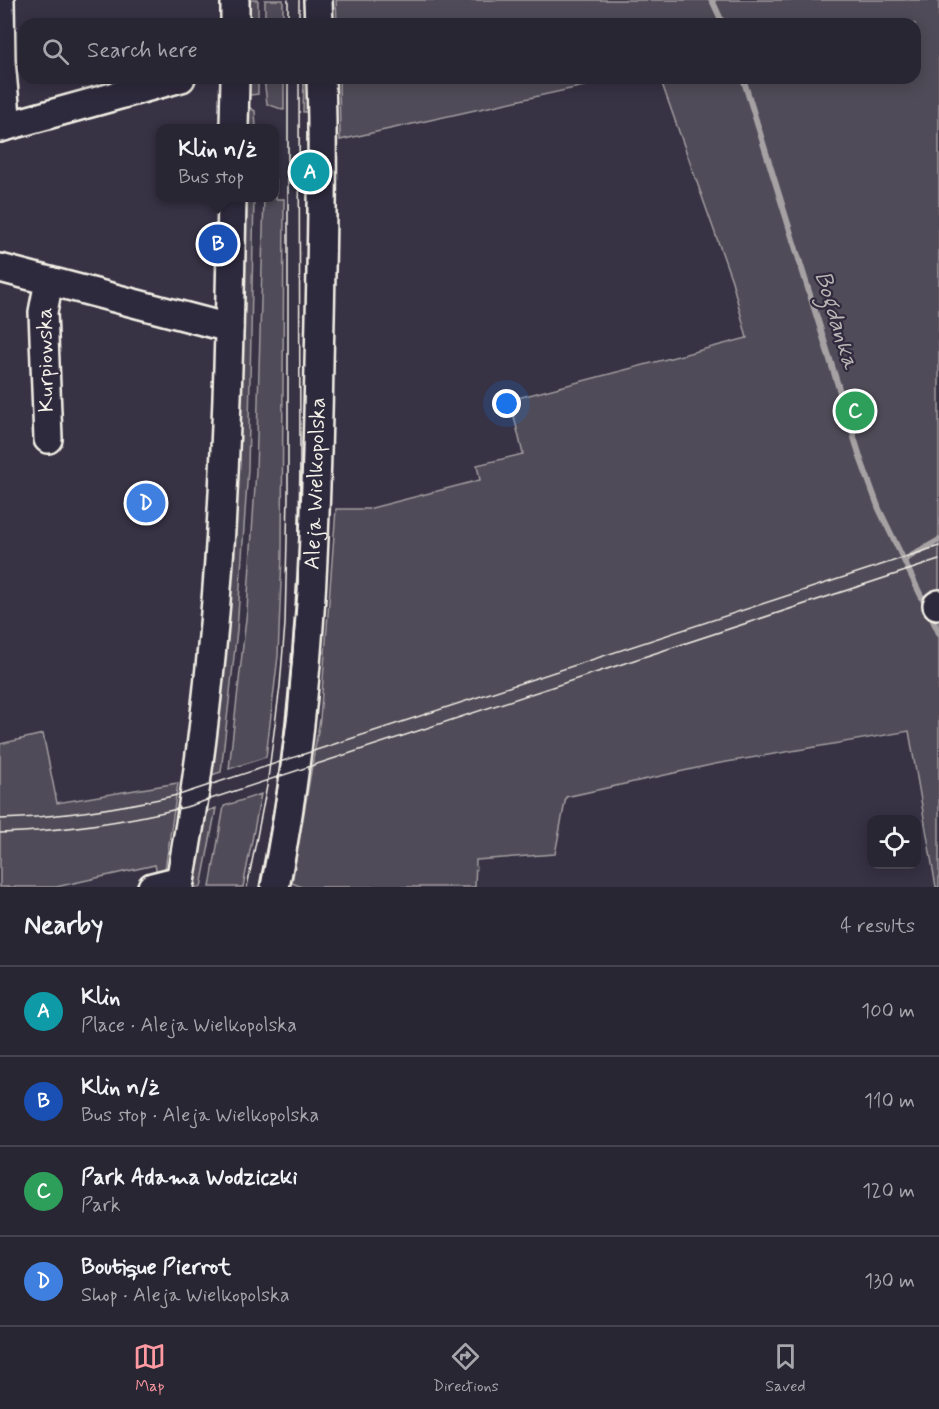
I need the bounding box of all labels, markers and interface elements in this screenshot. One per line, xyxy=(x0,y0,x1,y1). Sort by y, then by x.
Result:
search box xyxy=(18,18,921,84)
icon: search xyxy=(39,35,72,68)
text: Search here xyxy=(87,37,198,65)
popup xyxy=(156,124,279,202)
text: Klin n/ż xyxy=(178,136,257,164)
pin: A xyxy=(290,150,330,195)
text: Bus stop xyxy=(178,164,244,191)
pin: B xyxy=(198,222,238,266)
water label: Bogdanka xyxy=(804,267,866,375)
street label: Kurpiowska xyxy=(31,307,61,413)
pin: C xyxy=(836,388,874,434)
your location xyxy=(492,389,521,418)
street label: Aleja Wielkopolska xyxy=(299,397,332,570)
pin: D xyxy=(126,480,166,526)
map controls xyxy=(867,815,921,869)
button: locate xyxy=(867,815,921,869)
text: Nearby xyxy=(24,909,103,943)
text: 4 results xyxy=(840,913,915,940)
text: Klin xyxy=(81,984,120,1012)
text: A xyxy=(37,998,50,1025)
text: 100 m xyxy=(861,998,915,1025)
text: Place · Aleja Wielkopolska xyxy=(81,1012,297,1039)
text: Klin n/ż xyxy=(81,1074,160,1102)
text: B xyxy=(37,1088,50,1115)
text: 110 m xyxy=(864,1088,915,1115)
text: Bus stop · Aleja Wielkopolska xyxy=(81,1102,319,1129)
text: Park Adama Wodziczki xyxy=(81,1164,297,1192)
text: C xyxy=(36,1178,51,1205)
text: 120 m xyxy=(862,1178,915,1205)
text: Park xyxy=(81,1192,121,1219)
text: Boutique Pierrot xyxy=(81,1254,231,1282)
text: D xyxy=(37,1268,50,1295)
text: 130 m xyxy=(864,1268,915,1295)
text: Shop · Aleja Wielkopolska xyxy=(81,1282,290,1309)
tab: Map xyxy=(133,1340,166,1397)
tab: Directions xyxy=(433,1340,499,1397)
tab: Saved xyxy=(765,1340,806,1397)

